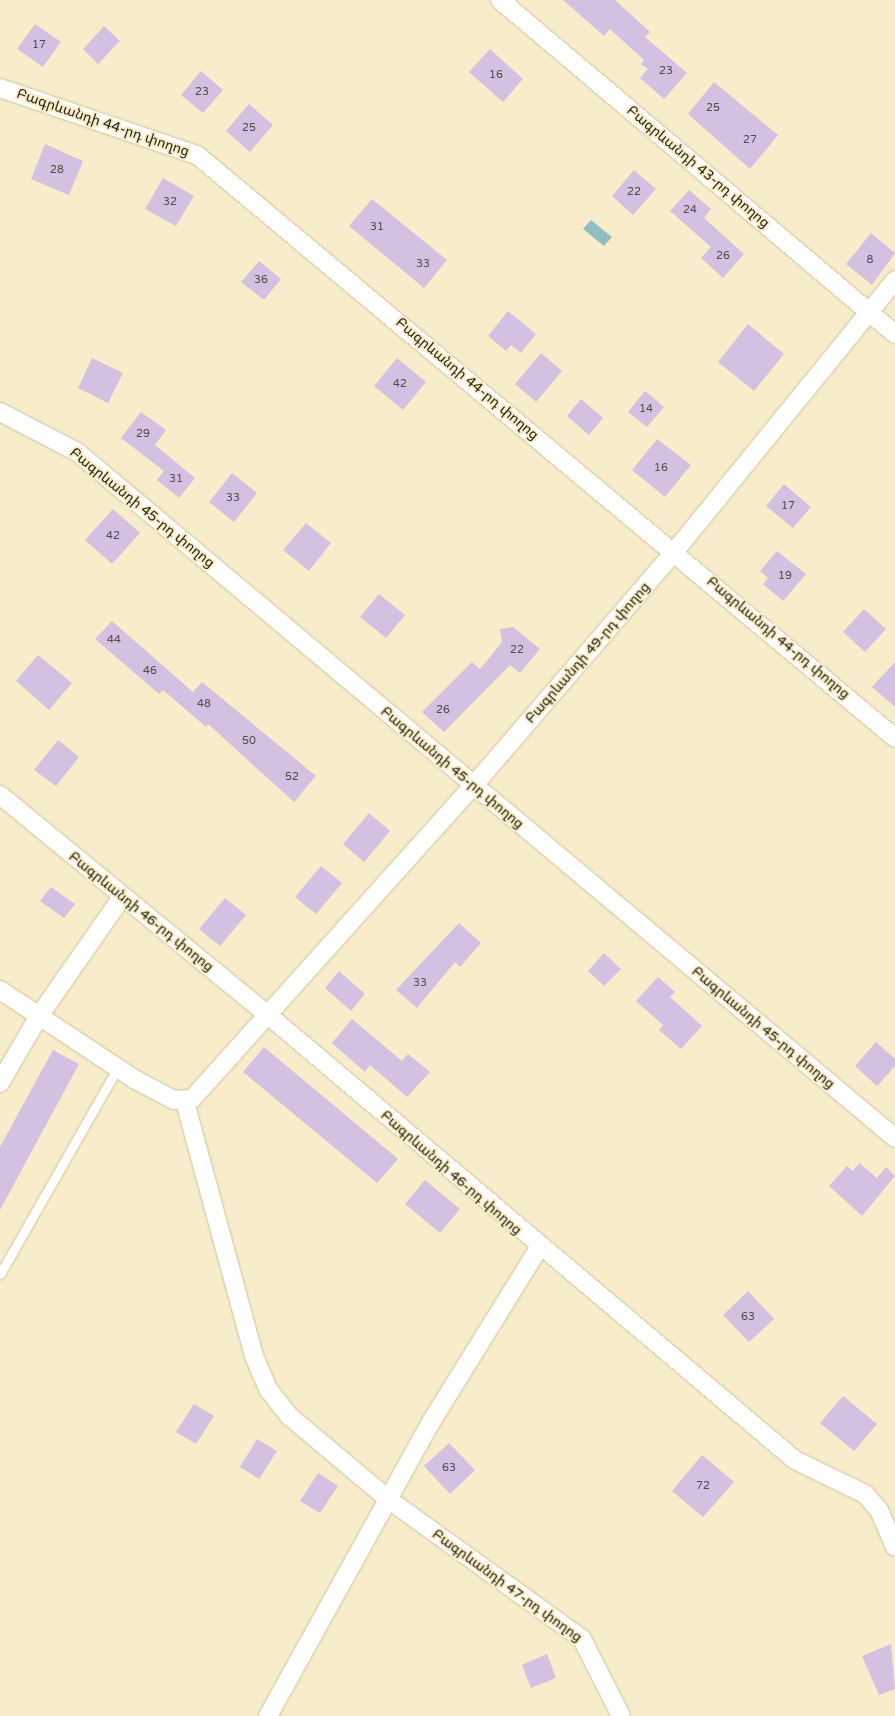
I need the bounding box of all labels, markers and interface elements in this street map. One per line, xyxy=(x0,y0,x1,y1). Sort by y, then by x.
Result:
house number: 17 xyxy=(32,38,46,52)
house number: 23 xyxy=(659,64,673,78)
house number: 16 xyxy=(489,68,503,82)
house number: 23 xyxy=(195,85,209,99)
street label: Բագրևանդի 44-րդ փողոց xyxy=(14,86,192,160)
house number: 25 xyxy=(706,101,720,115)
street label: Բագրևանդի 43-րդ փողոց xyxy=(623,102,773,232)
house number: 25 xyxy=(242,121,256,135)
house number: 27 xyxy=(743,133,757,147)
house number: 28 xyxy=(50,163,64,177)
house number: 22 xyxy=(627,185,641,199)
house number: 32 xyxy=(163,195,177,209)
house number: 24 xyxy=(683,203,697,217)
house number: 31 xyxy=(370,220,384,234)
house number: 26 xyxy=(716,249,730,263)
house number: 8 xyxy=(867,253,873,267)
house number: 33 xyxy=(416,257,430,271)
house number: 36 xyxy=(254,273,268,287)
street label: Բագրևանդի 44-րդ փողոց xyxy=(392,314,542,444)
house number: 42 xyxy=(393,377,407,391)
house number: 14 xyxy=(639,402,653,416)
house number: 29 xyxy=(136,427,150,441)
street label: Բագրևանդի 45-րդ փողոց xyxy=(66,444,218,572)
house number: 16 xyxy=(654,461,668,475)
house number: 31 xyxy=(169,472,183,486)
house number: 33 xyxy=(226,491,240,505)
house number: 17 xyxy=(781,499,795,513)
house number: 42 xyxy=(106,529,120,543)
house number: 19 xyxy=(778,569,792,583)
street label: Բագրևանդի 44-րդ փողոց xyxy=(703,573,853,703)
street label: Բագրևանդի 49-րդ փողոց xyxy=(522,579,654,727)
house number: 44 xyxy=(107,633,121,647)
house number: 22 xyxy=(510,643,524,657)
house number: 46 xyxy=(143,664,157,678)
house number: 48 xyxy=(197,697,211,711)
street label: Բագրևանդի 45-րդ փողոց xyxy=(377,703,527,833)
house number: 26 xyxy=(436,703,450,717)
house number: 50 xyxy=(242,734,256,748)
house number: 52 xyxy=(285,770,299,784)
street label: Բագրևանդի 46-րդ փողոց xyxy=(65,848,217,976)
street label: Բագրևանդի 45-րդ փողոց xyxy=(688,963,838,1093)
house number: 33 xyxy=(413,976,427,990)
street label: Բագրևանդի 46-րդ փողոց xyxy=(377,1107,525,1239)
house number: 63 xyxy=(741,1310,755,1324)
house number: 63 xyxy=(442,1461,456,1475)
house number: 72 xyxy=(696,1479,710,1493)
street label: Բագրևանդի 47-րդ փողոց xyxy=(429,1526,585,1646)

